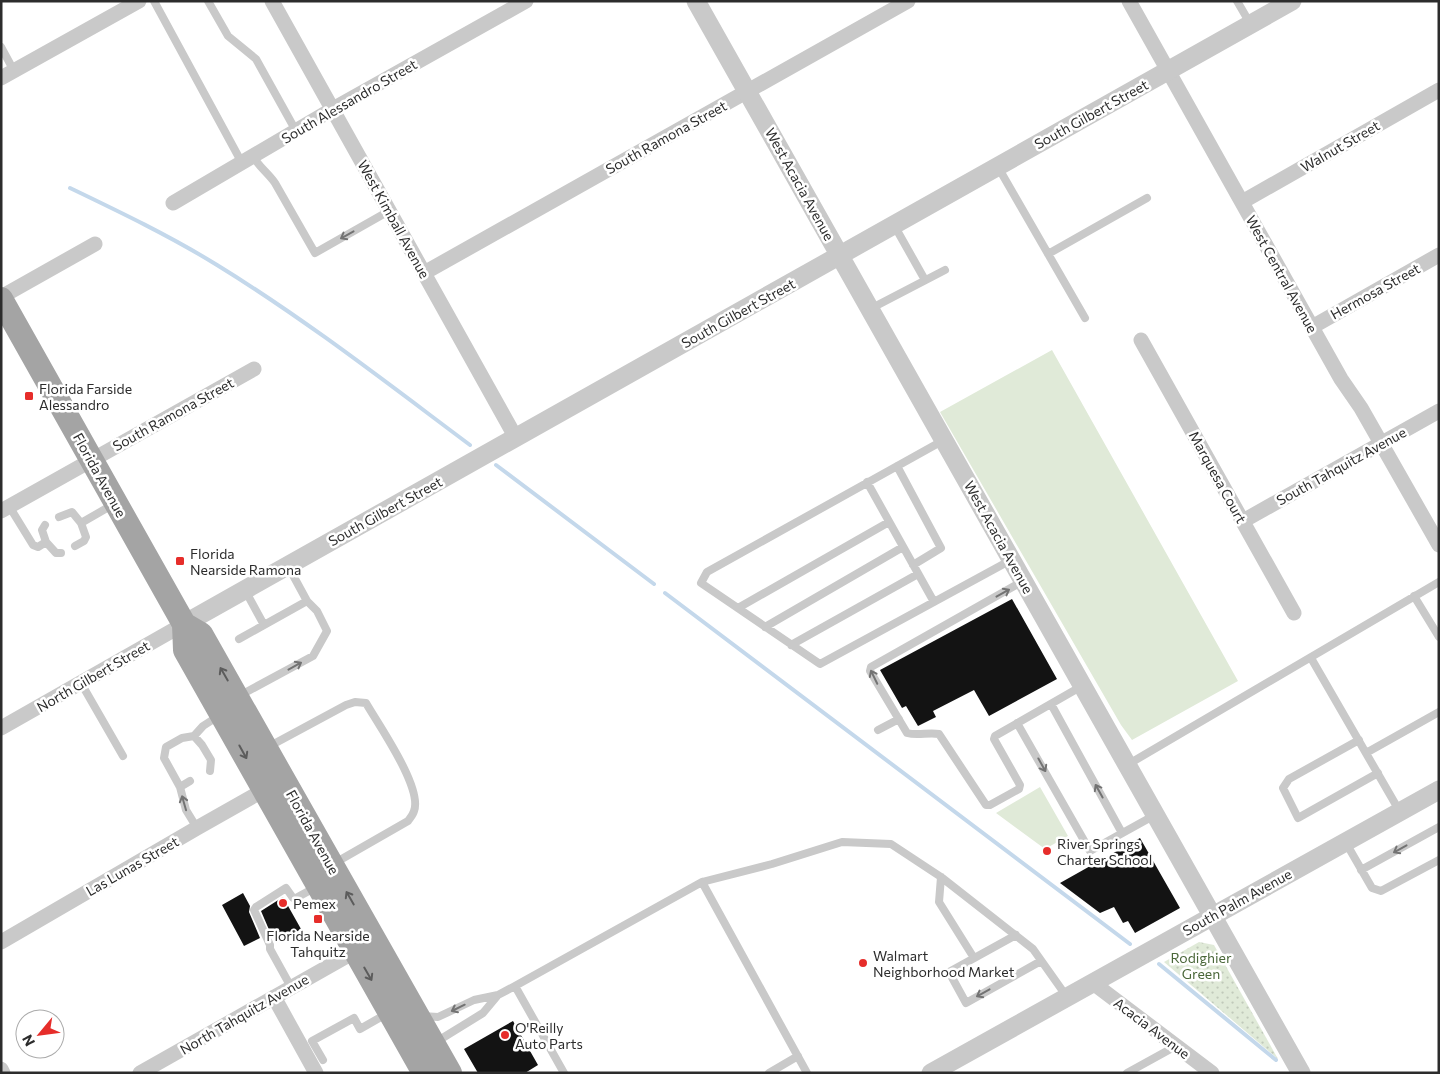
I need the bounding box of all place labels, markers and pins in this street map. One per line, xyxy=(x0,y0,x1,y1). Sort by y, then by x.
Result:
place label: Florida Farside Alessandro xyxy=(39,380,132,413)
marker: Florida Farside Alessandro xyxy=(23,390,35,402)
place label: Florida Nearside Ramona xyxy=(190,545,301,578)
marker: Florida Nearside Ramona xyxy=(174,555,186,567)
place label: River Springs Charter School xyxy=(1057,835,1152,868)
marker: River Springs Charter School xyxy=(1041,845,1053,857)
place label: Pemex xyxy=(293,895,337,912)
marker: Pemex xyxy=(277,897,289,909)
marker: Florida Nearside Tahquitz xyxy=(312,913,324,925)
place label: Florida Nearside Tahquitz xyxy=(266,927,370,960)
place label: Walmart Neighborhood Market xyxy=(873,947,1015,980)
marker: Walmart Neighborhood Market xyxy=(857,957,869,969)
place label: O'Reilly Auto Parts xyxy=(515,1019,583,1052)
marker: O'Reilly Auto Parts xyxy=(499,1029,511,1041)

